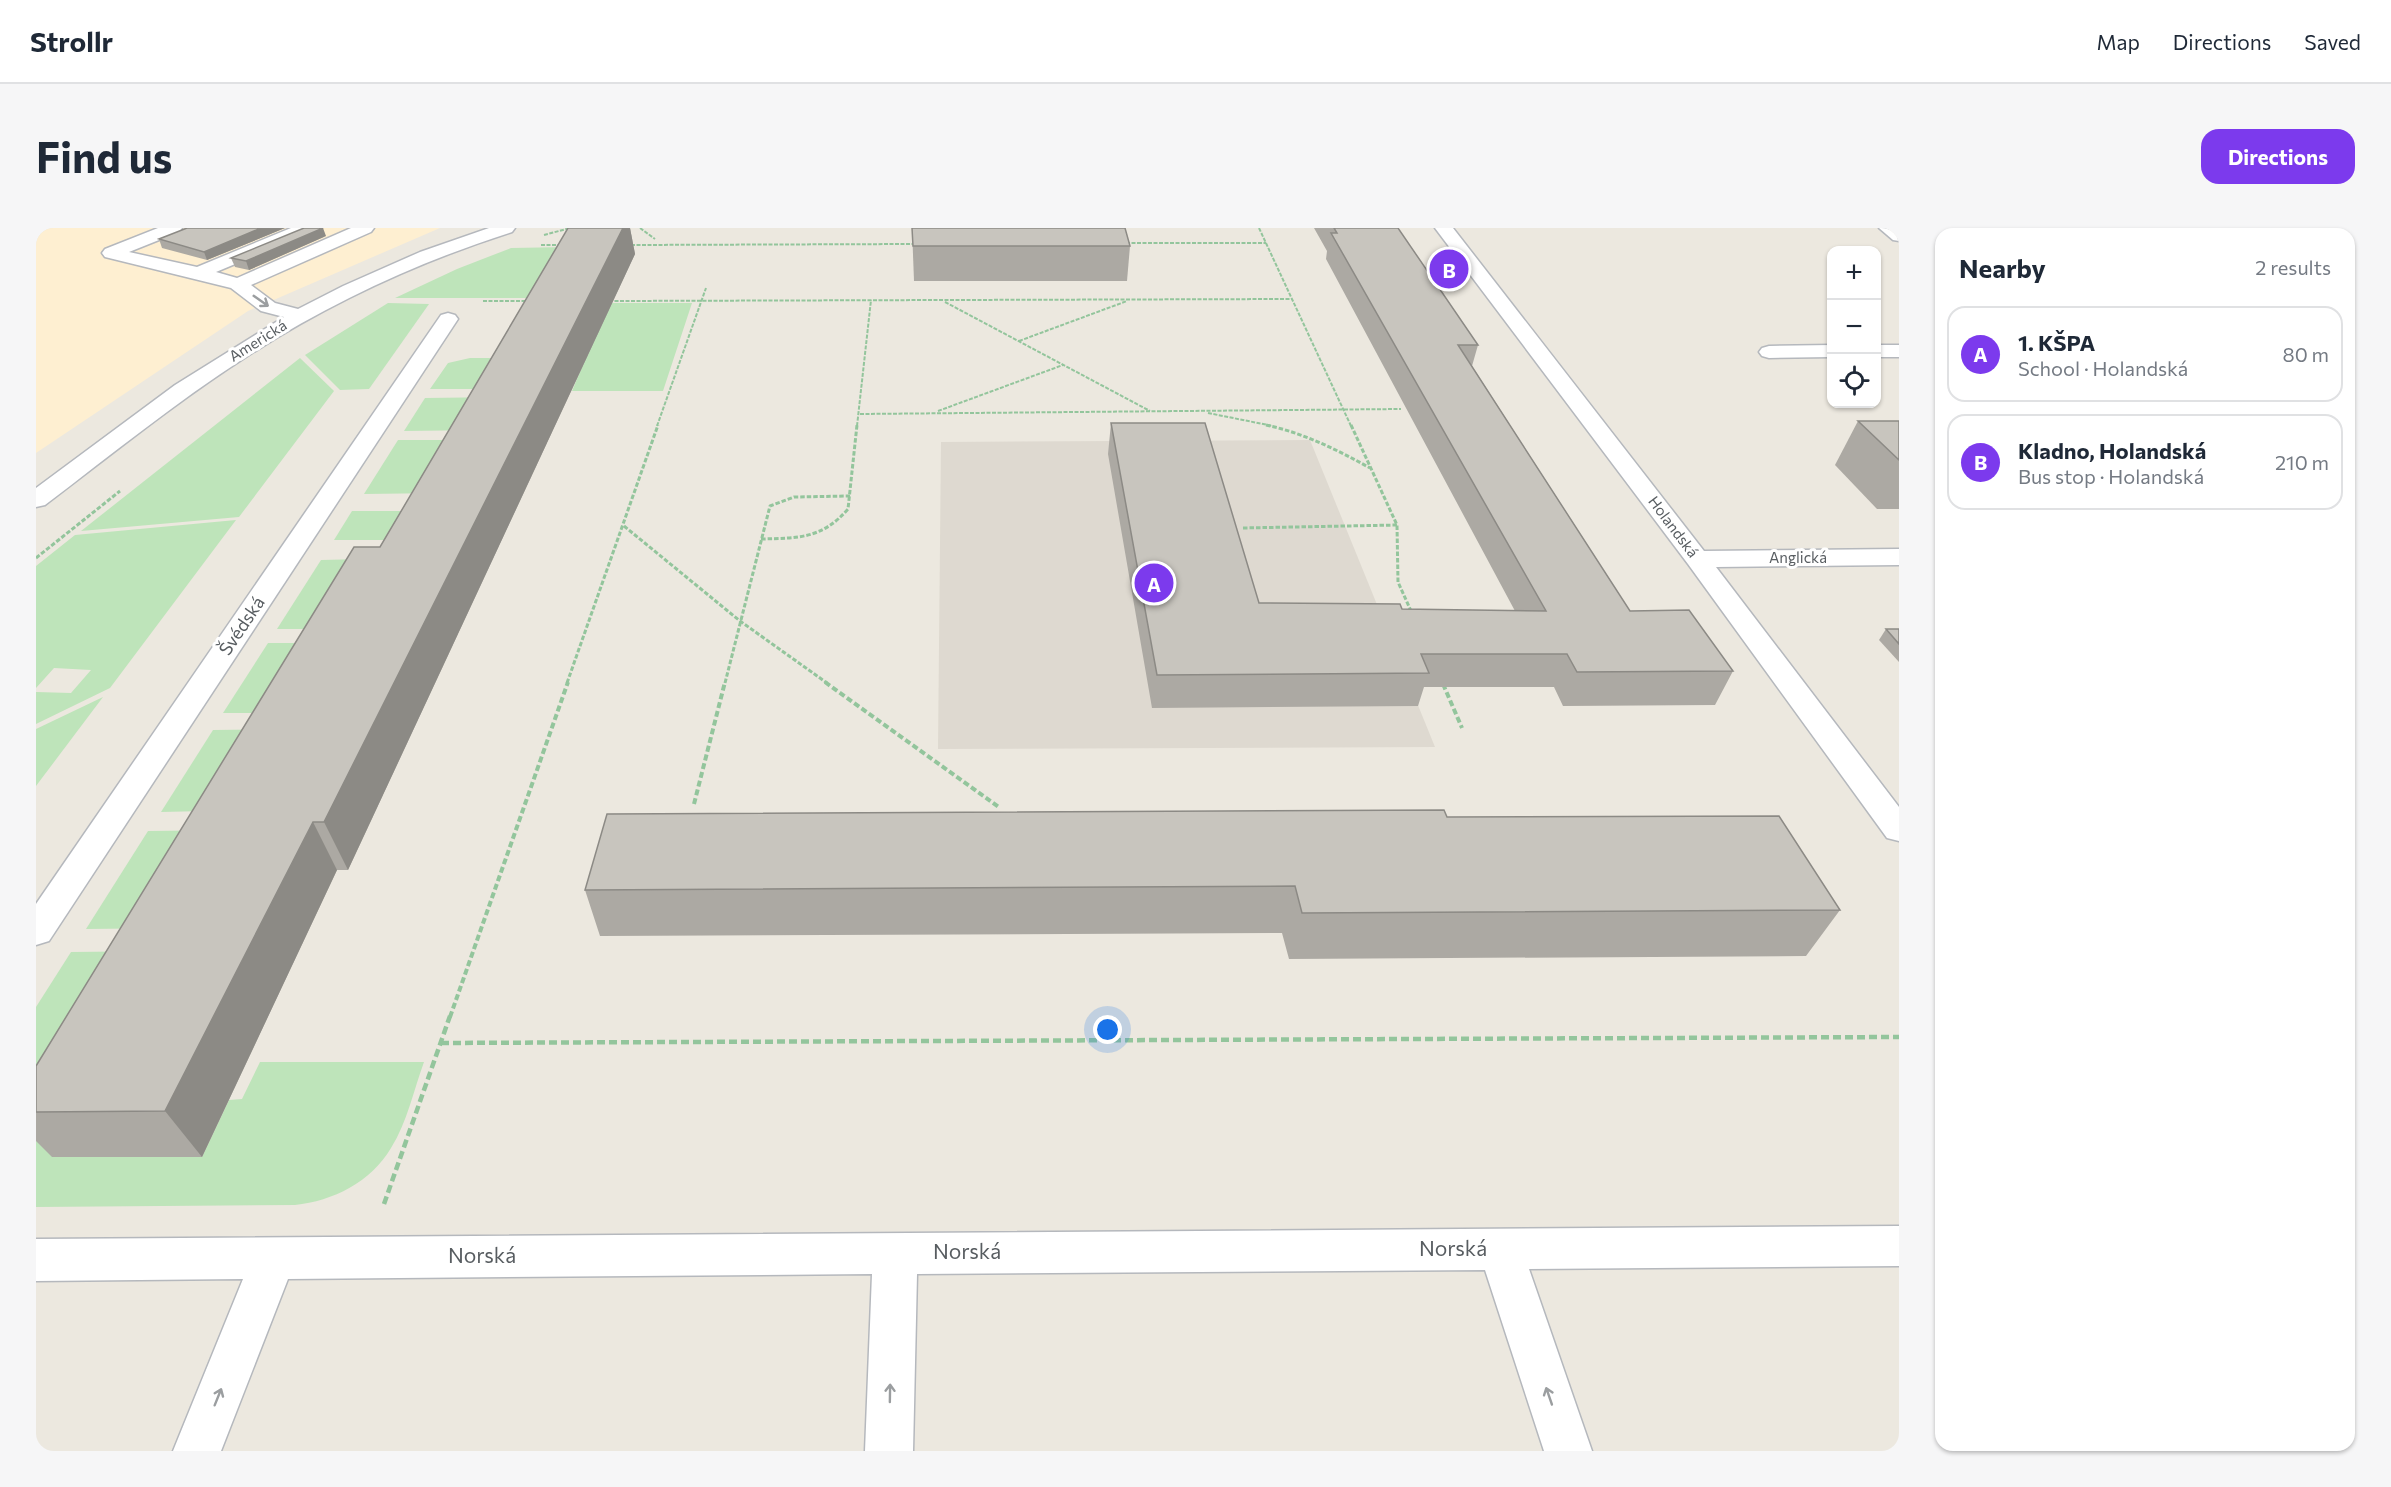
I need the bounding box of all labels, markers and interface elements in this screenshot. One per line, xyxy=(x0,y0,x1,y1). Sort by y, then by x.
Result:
text: Strollr xyxy=(30,24,113,58)
text: Map xyxy=(2097,29,2140,54)
text: Directions xyxy=(2173,29,2271,54)
text: Saved xyxy=(2304,29,2361,54)
button: Directions xyxy=(2201,129,2355,184)
text: Find us xyxy=(36,130,172,182)
pin: B xyxy=(1430,246,1468,291)
map controls xyxy=(1827,246,1881,408)
button: + xyxy=(1827,246,1881,300)
text: Nearby xyxy=(1959,252,2046,283)
text: 2 results xyxy=(2255,255,2331,279)
one-way arrow xyxy=(252,295,268,307)
button: − xyxy=(1827,300,1881,354)
street label: Americká xyxy=(225,315,290,365)
text: 1. KŠPA xyxy=(2018,329,2095,356)
text: A xyxy=(1973,342,1988,366)
text: 80 m xyxy=(2283,342,2329,366)
button: locate xyxy=(1827,354,1881,408)
text: School · Holandská xyxy=(2018,356,2188,380)
text: Kladno, Holandská xyxy=(2018,437,2206,464)
text: B xyxy=(1974,450,1987,474)
text: 210 m xyxy=(2275,450,2329,474)
text: Bus stop · Holandská xyxy=(2018,464,2204,488)
street label: Holandská xyxy=(1645,492,1703,561)
street label: Anglická xyxy=(1769,548,1827,566)
pin: A xyxy=(1134,560,1174,606)
street label: Švédská xyxy=(214,592,269,659)
your location xyxy=(1093,1015,1122,1044)
street label: Norská xyxy=(1419,1235,1487,1260)
street label: Norská xyxy=(933,1238,1001,1263)
street label: Norská xyxy=(448,1242,516,1267)
one-way arrow xyxy=(885,1383,896,1403)
one-way arrow xyxy=(1543,1387,1554,1406)
one-way arrow xyxy=(213,1388,224,1406)

